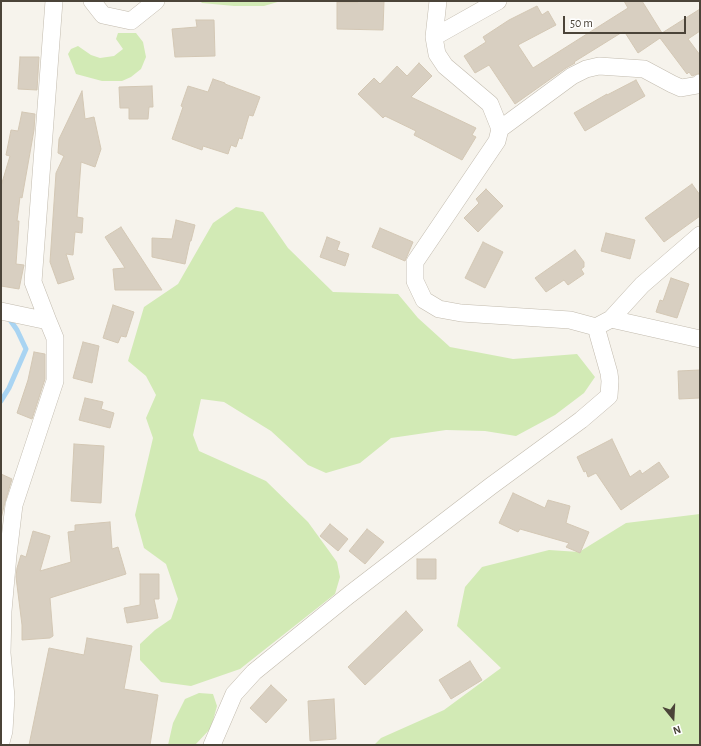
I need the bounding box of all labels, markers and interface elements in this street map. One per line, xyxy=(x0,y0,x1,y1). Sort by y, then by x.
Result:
scale bar xyxy=(565,8,688,34)
text: 50 m xyxy=(570,17,593,29)
north arrow xyxy=(653,698,693,738)
text: N xyxy=(672,723,682,736)

